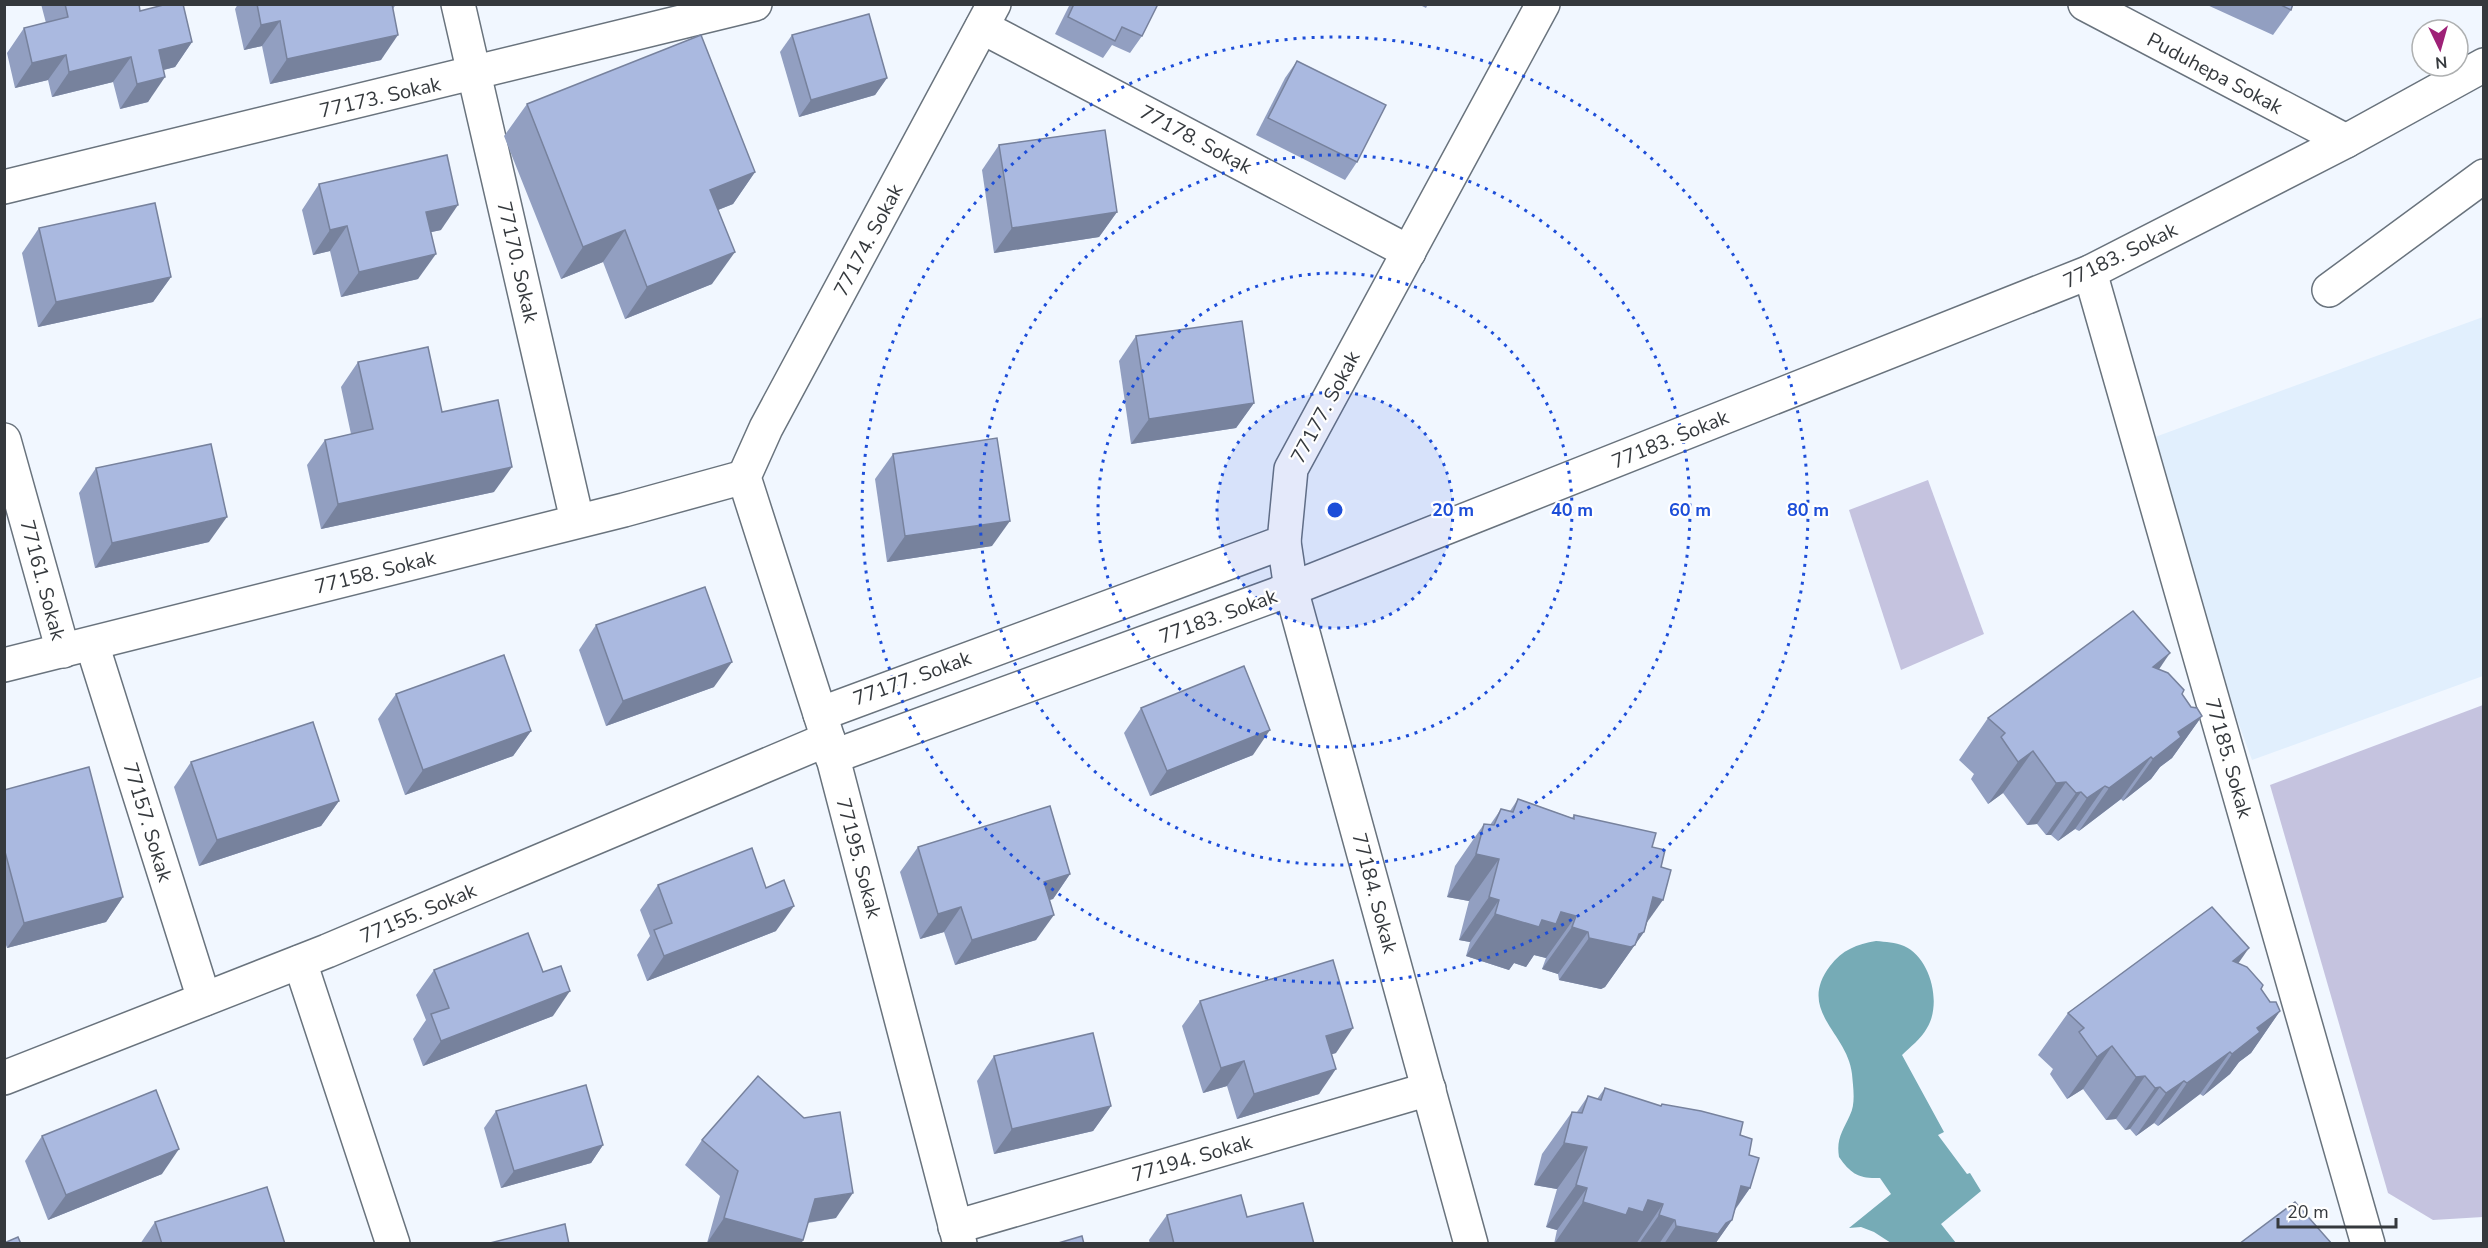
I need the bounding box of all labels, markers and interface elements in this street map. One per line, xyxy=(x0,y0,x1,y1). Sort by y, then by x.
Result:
north arrow xyxy=(2410,18,2470,78)
street label: Puduhepa Sokak xyxy=(2142,26,2288,121)
text: N xyxy=(2434,50,2448,73)
street label: 77173. Sokak xyxy=(317,70,444,125)
street label: 77178. Sokak xyxy=(1135,99,1258,181)
street label: 77174. Sokak xyxy=(828,178,910,301)
street label: 77170. Sokak xyxy=(490,199,545,326)
street label: 77183. Sokak xyxy=(2059,216,2183,295)
street label: 77177. Sokak xyxy=(1285,345,1367,468)
street label: 77183. Sokak xyxy=(1608,403,1733,475)
text: 20 m xyxy=(1432,498,1474,522)
text: 40 m xyxy=(1551,498,1593,522)
text: 60 m xyxy=(1669,498,1711,522)
text: 80 m xyxy=(1787,498,1829,522)
centre of rings xyxy=(1325,500,1345,520)
street label: 77161. Sokak xyxy=(13,517,72,644)
street label: 77158. Sokak xyxy=(312,544,439,601)
street label: 77183. Sokak xyxy=(1155,582,1282,650)
street label: 77177. Sokak xyxy=(849,644,976,712)
street label: 77185. Sokak xyxy=(2199,695,2259,822)
street label: 77157. Sokak xyxy=(117,759,179,886)
street label: 77195. Sokak xyxy=(829,795,888,922)
street label: 77184. Sokak xyxy=(1345,830,1404,957)
street label: 77155. Sokak xyxy=(356,876,481,950)
street label: 77194. Sokak xyxy=(1129,1128,1256,1188)
scale bar xyxy=(2278,1191,2396,1229)
text: 20 m xyxy=(2287,1200,2329,1224)

